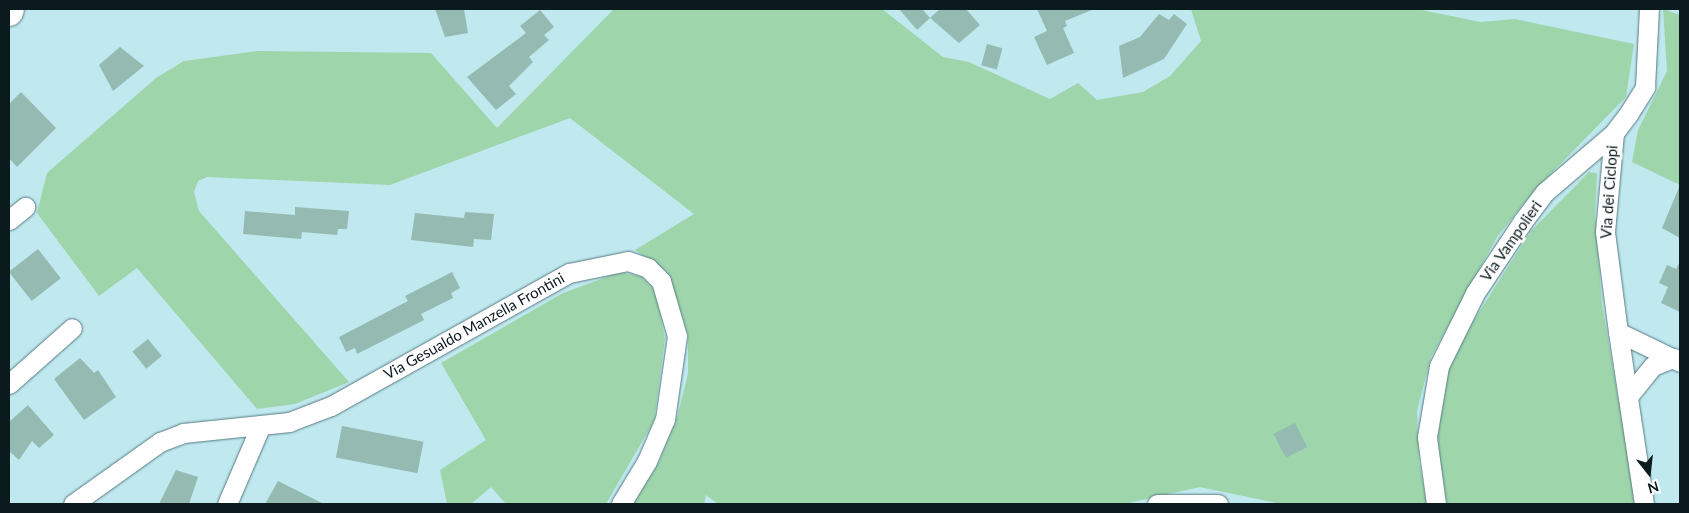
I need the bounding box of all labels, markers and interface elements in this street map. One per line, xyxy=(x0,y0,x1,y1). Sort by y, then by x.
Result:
street label: Via dei Ciclopi xyxy=(1597,145,1621,239)
street label: Via Vampolieri xyxy=(1476,197,1546,285)
street label: Via Gesualdo Manzella Frontini xyxy=(380,269,568,383)
north arrow xyxy=(1624,448,1674,498)
text: N xyxy=(1646,478,1661,498)

